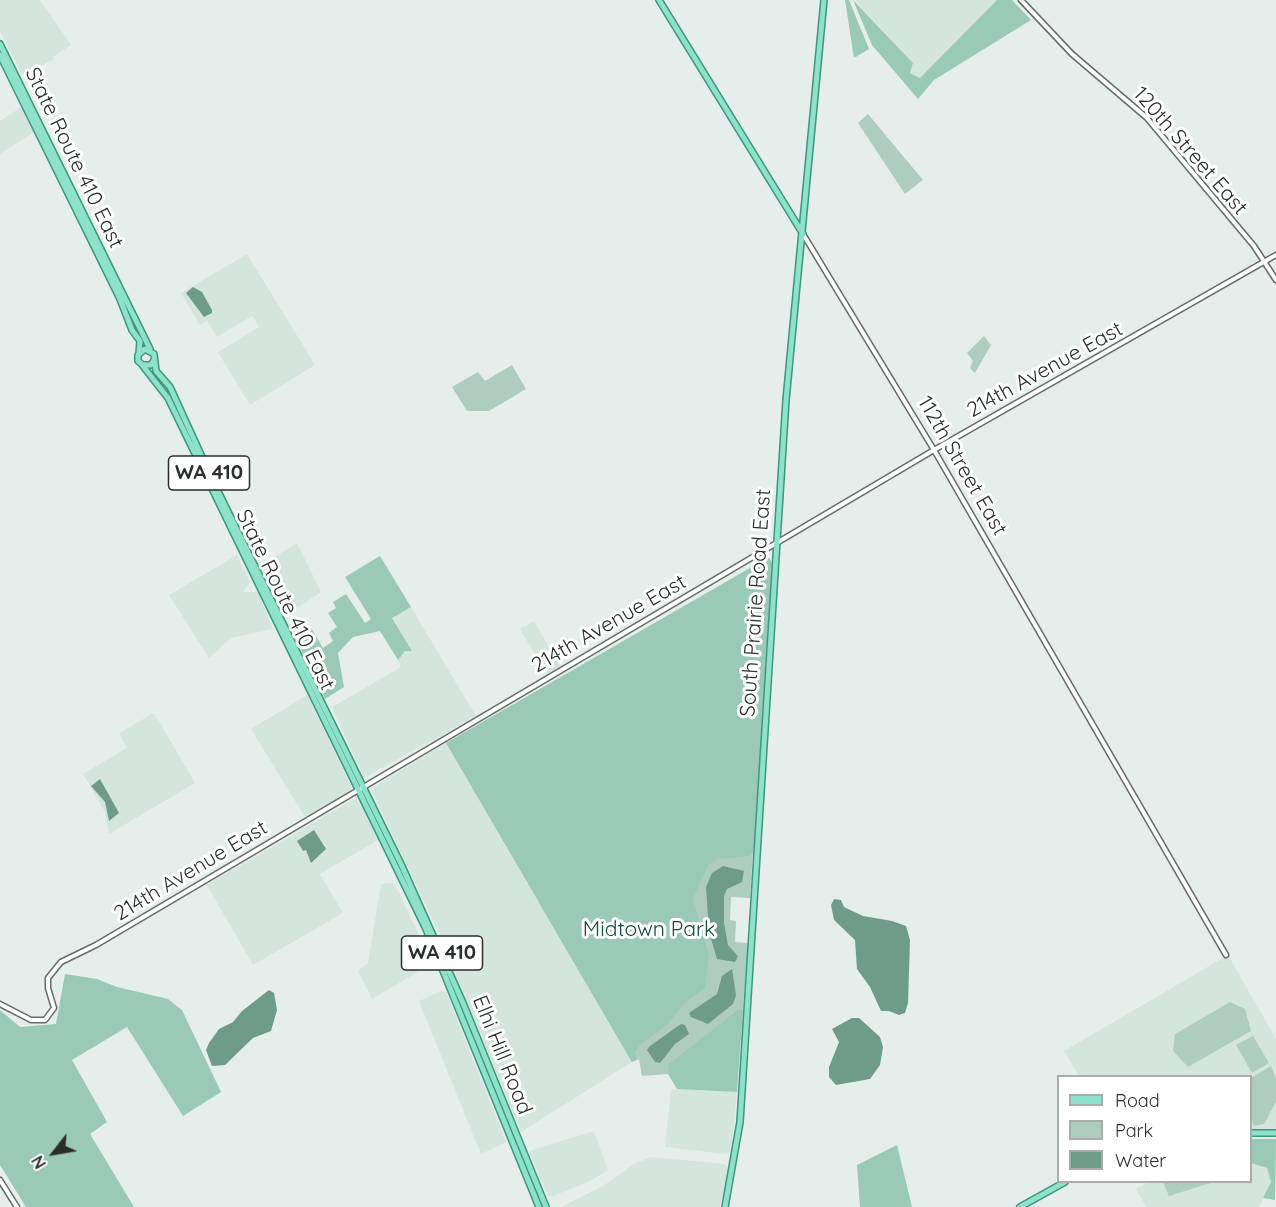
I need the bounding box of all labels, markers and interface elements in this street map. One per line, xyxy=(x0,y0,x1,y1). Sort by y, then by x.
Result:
street label: State Route 410 East xyxy=(19,63,129,253)
street label: 120th Street East xyxy=(1128,82,1252,220)
street label: 214th Avenue East xyxy=(963,317,1127,423)
street label: 112th Street East xyxy=(912,392,1012,540)
road number: WA 410 xyxy=(168,456,250,490)
street label: South Prairie Road East xyxy=(735,488,777,718)
street label: State Route 410 East xyxy=(230,505,340,695)
street label: 214th Avenue East xyxy=(527,570,691,678)
street label: 214th Avenue East xyxy=(110,815,272,927)
park label: Midtown Park xyxy=(583,917,715,943)
road number: WA 410 xyxy=(402,936,482,970)
street label: Elhi Hill Road xyxy=(467,992,537,1118)
legend xyxy=(1057,1075,1252,1183)
text: Road xyxy=(1115,1089,1160,1112)
text: Park xyxy=(1115,1119,1153,1142)
north arrow xyxy=(24,1123,84,1183)
text: Water xyxy=(1115,1149,1166,1172)
text: N xyxy=(27,1152,50,1172)

